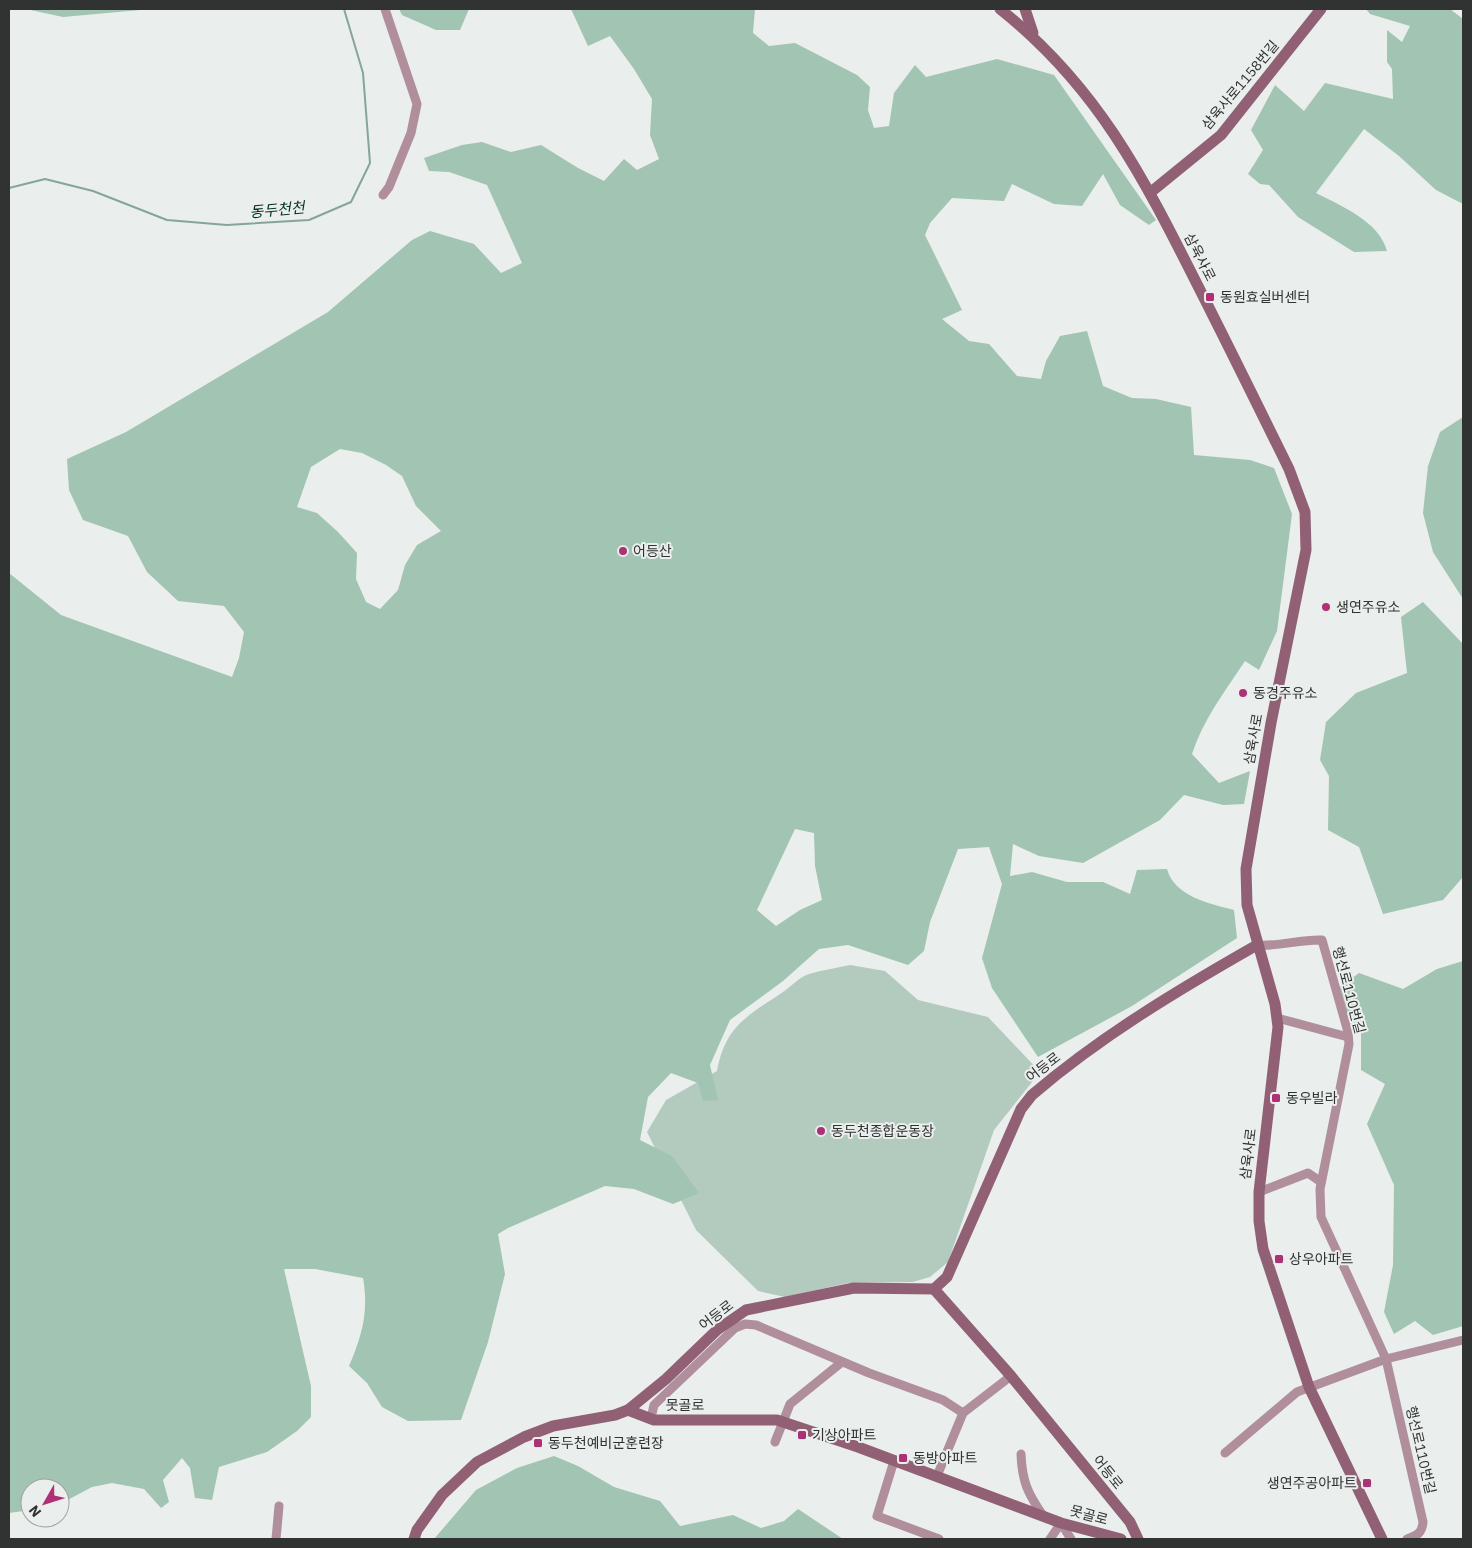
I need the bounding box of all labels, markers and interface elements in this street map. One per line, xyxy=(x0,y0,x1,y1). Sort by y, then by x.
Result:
street label: 삼육사로1158번길 xyxy=(1197,37,1283,133)
water label: 동두천천 xyxy=(249,197,307,221)
street label: 삼육사로 xyxy=(1180,230,1220,284)
place label: 동원효실버센터 xyxy=(1220,288,1310,306)
marker: 동원효실버센터 xyxy=(1204,291,1216,303)
place label: 어등산 xyxy=(633,542,672,560)
marker: 어등산 xyxy=(617,545,629,557)
place label: 생연주유소 xyxy=(1336,598,1401,616)
marker: 생연주유소 xyxy=(1320,601,1332,613)
place label: 동경주유소 xyxy=(1253,684,1318,702)
marker: 동경주유소 xyxy=(1237,687,1249,699)
street label: 삼육사로 xyxy=(1240,712,1266,766)
street label: 행선로110번길 xyxy=(1329,944,1369,1036)
street label: 어등로 xyxy=(1022,1048,1064,1086)
place label: 동우빌라 xyxy=(1286,1089,1338,1107)
marker: 동우빌라 xyxy=(1270,1092,1282,1104)
place label: 동두천종합운동장 xyxy=(831,1122,934,1140)
marker: 동두천종합운동장 xyxy=(815,1125,827,1137)
street label: 삼육사로 xyxy=(1236,1127,1260,1181)
place label: 상우아파트 xyxy=(1289,1250,1354,1268)
marker: 상우아파트 xyxy=(1273,1253,1285,1265)
street label: 어등로 xyxy=(695,1296,737,1334)
street label: 못골로 xyxy=(666,1396,704,1414)
street label: 행선로110번길 xyxy=(1402,1404,1440,1496)
place label: 기상아파트 xyxy=(812,1426,877,1444)
marker: 기상아파트 xyxy=(796,1429,808,1441)
place label: 동두천예비군훈련장 xyxy=(548,1434,664,1452)
marker: 동두천예비군훈련장 xyxy=(532,1437,544,1449)
place label: 동방아파트 xyxy=(913,1449,978,1467)
street label: 어등로 xyxy=(1089,1451,1127,1493)
marker: 동방아파트 xyxy=(897,1452,909,1464)
place label: 생연주공아파트 xyxy=(1267,1474,1357,1492)
marker: 생연주공아파트 xyxy=(1361,1477,1373,1489)
north arrow xyxy=(20,1478,70,1528)
street label: 못골로 xyxy=(1068,1501,1110,1529)
text: N xyxy=(25,1502,45,1521)

